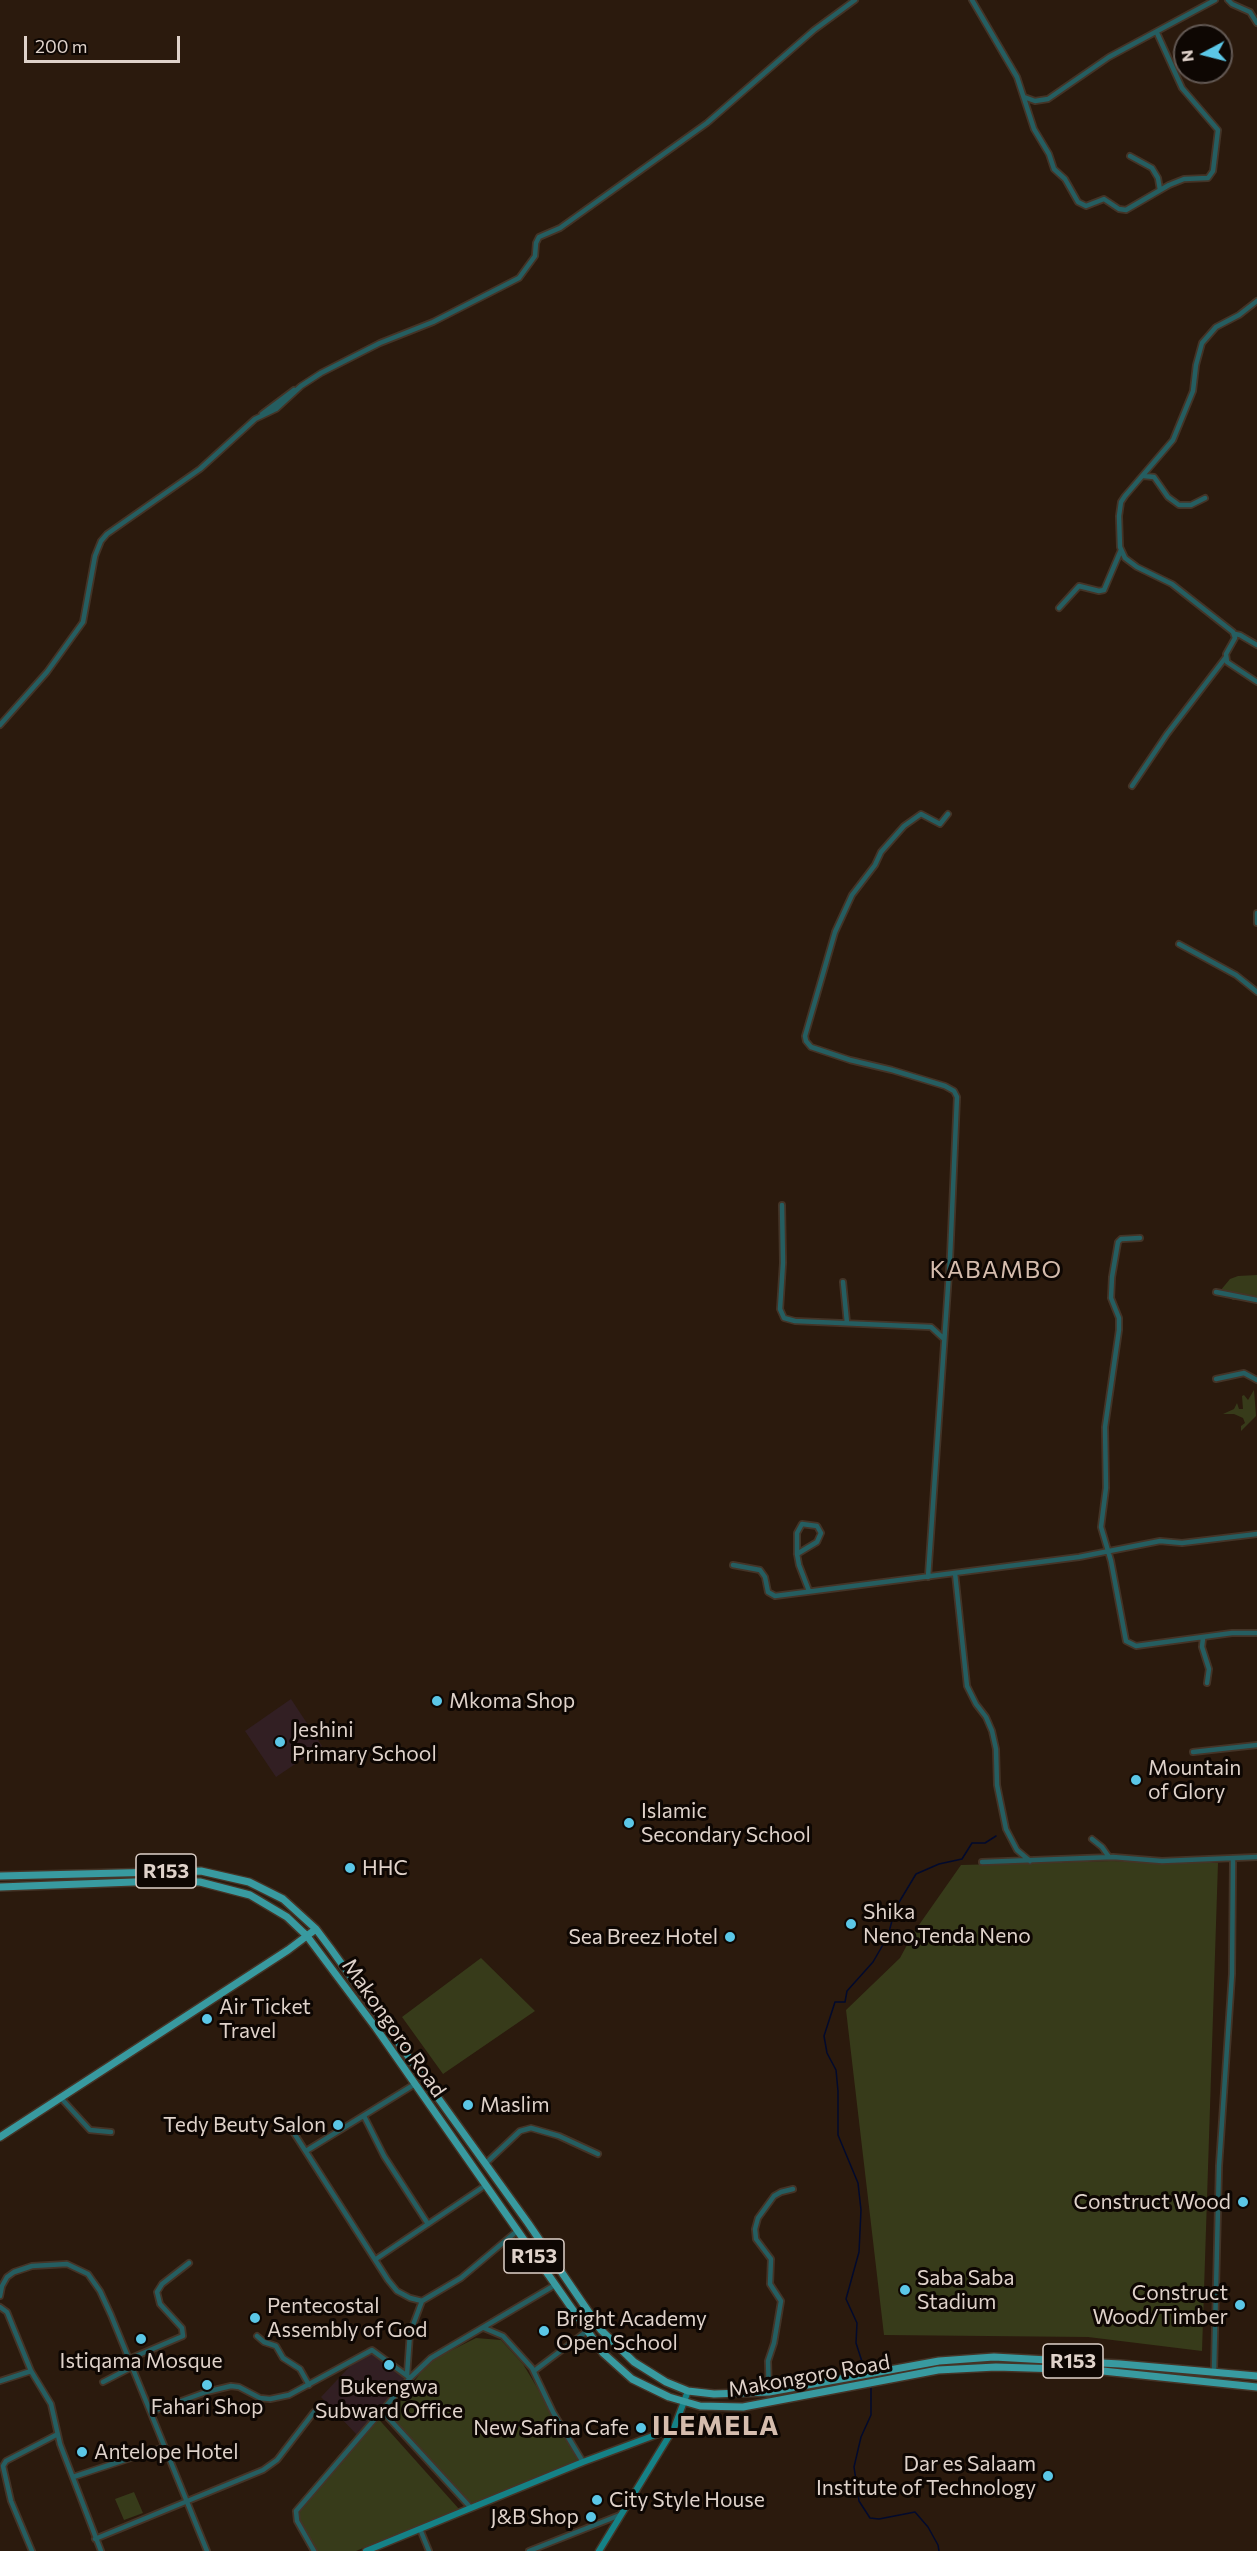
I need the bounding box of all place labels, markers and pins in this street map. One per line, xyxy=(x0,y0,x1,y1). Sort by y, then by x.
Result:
place label: Mkoma Shop xyxy=(449,1688,575,1714)
marker: Mkoma Shop xyxy=(430,1694,444,1708)
place label: Jeshini Primary School xyxy=(292,1717,437,1767)
marker: Jeshini Primary School xyxy=(273,1735,287,1749)
place label: Mountain of Glory xyxy=(1148,1755,1241,1805)
marker: Mountain of Glory xyxy=(1129,1773,1143,1787)
place label: Islamic Secondary School xyxy=(641,1798,811,1848)
marker: Islamic Secondary School xyxy=(622,1816,636,1830)
place label: HHC xyxy=(362,1855,408,1881)
marker: HHC xyxy=(343,1861,357,1875)
place label: Shika Neno,Tenda Neno xyxy=(863,1899,1031,1949)
marker: Shika Neno,Tenda Neno xyxy=(844,1917,858,1931)
place label: Sea Breez Hotel xyxy=(568,1924,718,1950)
marker: Sea Breez Hotel xyxy=(723,1930,737,1944)
place label: Air Ticket Travel xyxy=(219,1994,311,2044)
marker: Air Ticket Travel xyxy=(200,2012,214,2026)
place label: Maslim xyxy=(480,2092,549,2118)
marker: Maslim xyxy=(461,2098,475,2112)
place label: Tedy Beuty Salon xyxy=(163,2112,326,2138)
marker: Tedy Beuty Salon xyxy=(331,2118,345,2132)
place label: Construct Wood xyxy=(1074,2189,1231,2215)
marker: Construct Wood xyxy=(1236,2195,1250,2209)
place label: Saba Saba Stadium xyxy=(917,2265,1014,2315)
place label: Construct Wood/Timber xyxy=(1092,2280,1228,2330)
marker: Saba Saba Stadium xyxy=(898,2283,912,2297)
place label: Pentecostal Assembly of God xyxy=(267,2293,427,2343)
marker: Construct Wood/Timber xyxy=(1233,2298,1247,2312)
place label: Bright Academy Open School xyxy=(556,2306,707,2356)
marker: Pentecostal Assembly of God xyxy=(248,2311,262,2325)
marker: Bright Academy Open School xyxy=(537,2324,551,2338)
marker: Istiqama Mosque xyxy=(134,2332,148,2346)
place label: Istiqama Mosque xyxy=(60,2348,222,2374)
marker: Bukengwa Subward Office xyxy=(382,2358,396,2372)
place label: Bukengwa Subward Office xyxy=(315,2374,463,2424)
marker: Fahari Shop xyxy=(200,2378,214,2392)
place label: Fahari Shop xyxy=(151,2394,263,2420)
place label: New Safina Cafe xyxy=(473,2415,629,2441)
marker: New Safina Cafe xyxy=(634,2421,648,2435)
place label: Antelope Hotel xyxy=(94,2439,238,2465)
marker: Antelope Hotel xyxy=(75,2445,89,2459)
place label: Dar es Salaam Institute of Technology xyxy=(816,2451,1036,2501)
marker: Dar es Salaam Institute of Technology xyxy=(1041,2469,1055,2483)
place label: City Style House xyxy=(609,2487,765,2513)
marker: City Style House xyxy=(590,2493,604,2507)
place label: J&B Shop xyxy=(491,2504,579,2530)
marker: J&B Shop xyxy=(584,2510,598,2524)

